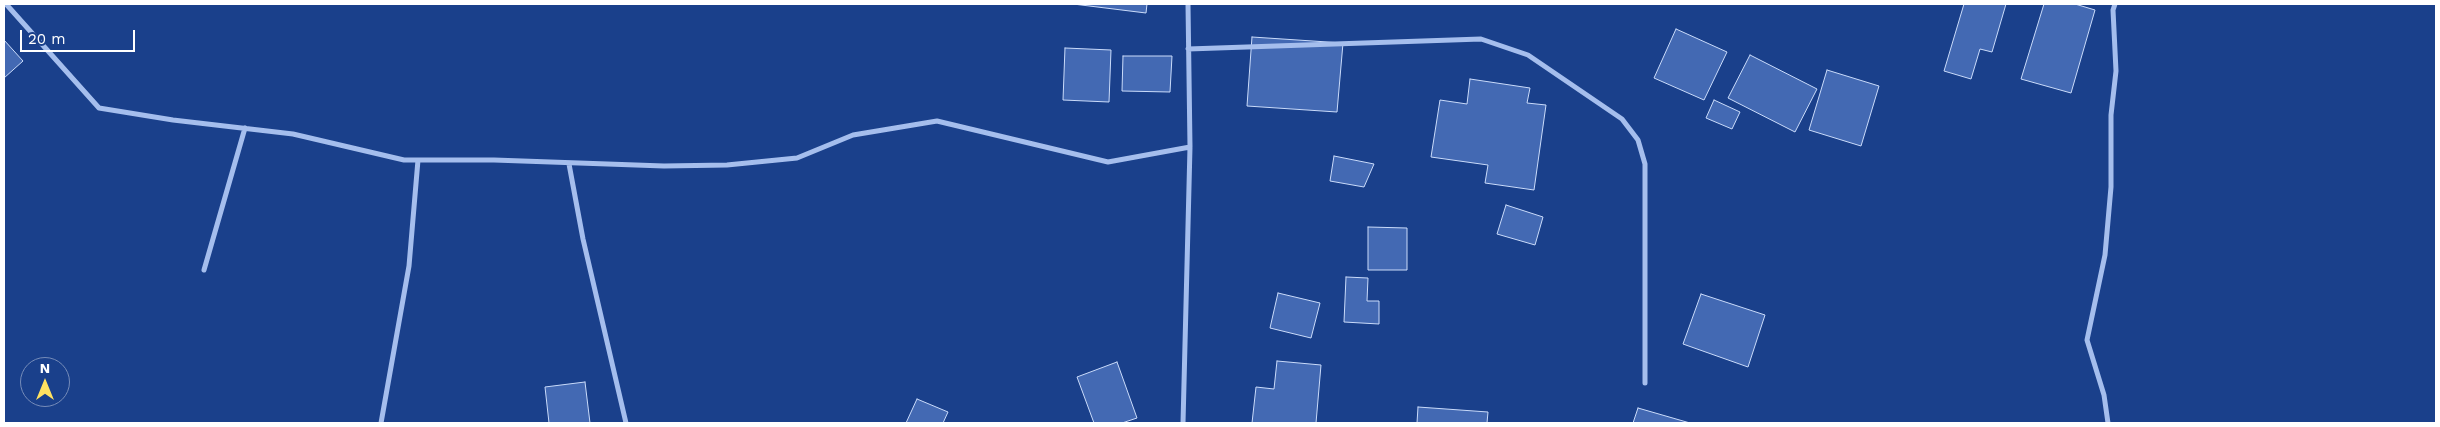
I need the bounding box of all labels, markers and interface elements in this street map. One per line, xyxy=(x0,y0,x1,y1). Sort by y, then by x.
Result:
scale bar xyxy=(22,20,138,52)
text: 20 m xyxy=(28,30,66,48)
north arrow xyxy=(20,357,70,407)
text: N xyxy=(40,360,50,376)

